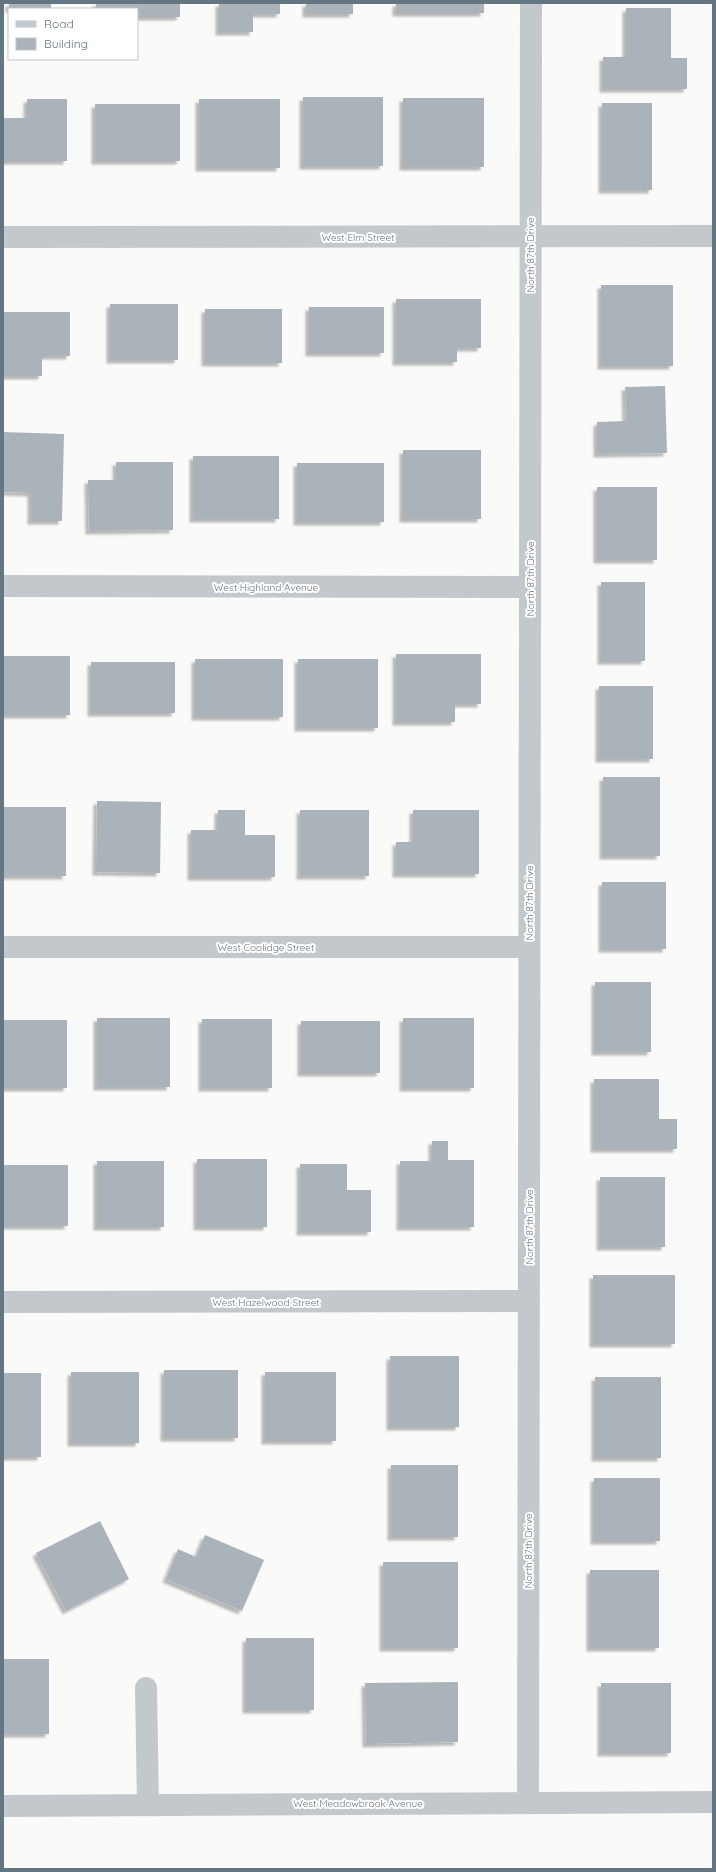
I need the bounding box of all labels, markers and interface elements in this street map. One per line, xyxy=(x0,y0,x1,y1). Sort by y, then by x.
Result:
legend xyxy=(8,8,138,60)
text: Road xyxy=(44,16,74,31)
text: Building xyxy=(44,36,88,51)
street label: North 87th Drive xyxy=(524,217,537,293)
street label: West Elm Street xyxy=(321,231,395,244)
street label: North 87th Drive xyxy=(524,541,537,617)
street label: West Highland Avenue xyxy=(214,581,319,594)
street label: North 87th Drive xyxy=(523,865,536,941)
street label: West Coolidge Street xyxy=(218,941,315,954)
street label: North 87th Drive xyxy=(523,1189,536,1265)
street label: West Hazelwood Street xyxy=(212,1296,320,1309)
street label: North 87th Drive xyxy=(522,1513,535,1589)
street label: West Meadowbrook Avenue xyxy=(293,1797,423,1810)

